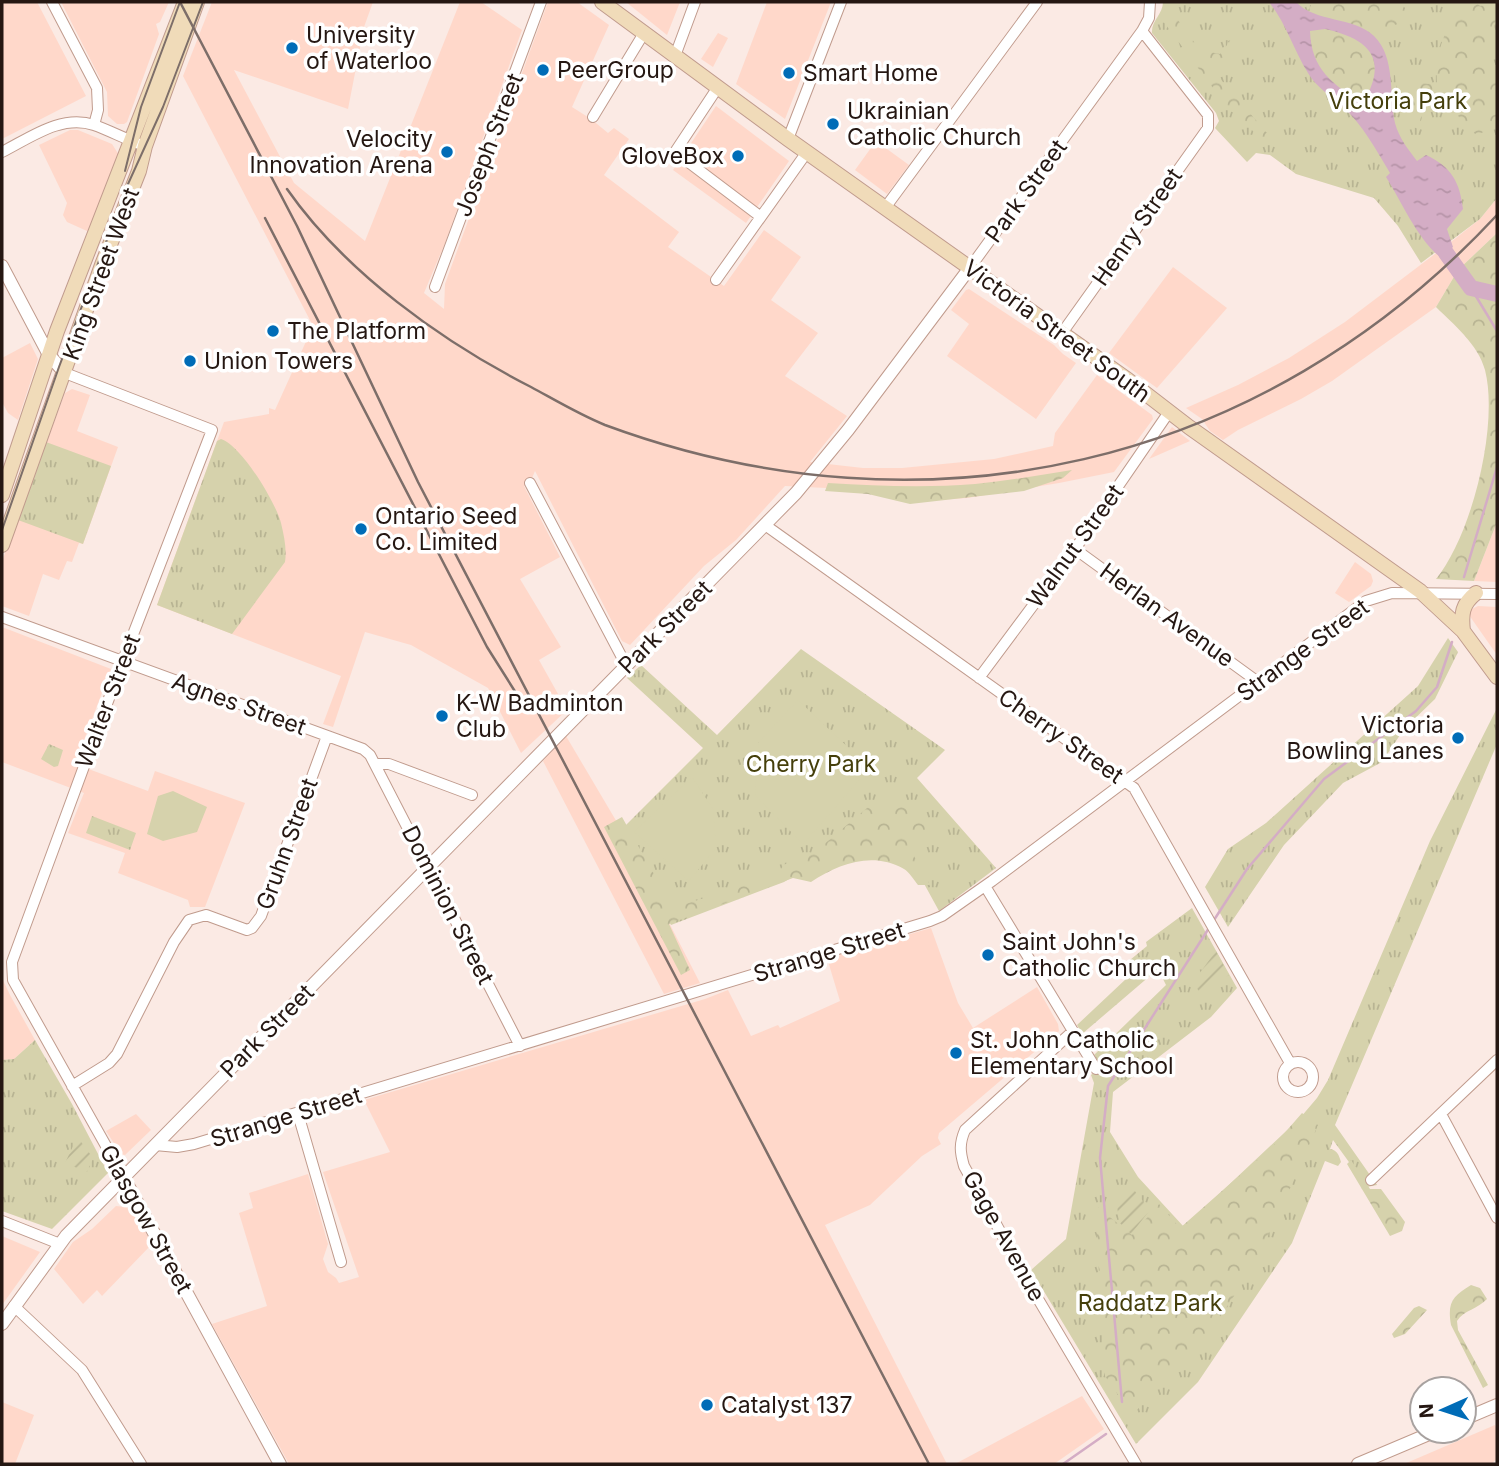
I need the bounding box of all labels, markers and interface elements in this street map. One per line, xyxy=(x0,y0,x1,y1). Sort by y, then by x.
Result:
place label: University of Waterloo xyxy=(306,21,432,75)
marker: University of Waterloo xyxy=(284,40,300,56)
place label: PeerGroup xyxy=(557,56,674,84)
place label: Smart Home xyxy=(803,59,938,87)
marker: PeerGroup xyxy=(535,62,551,78)
marker: Smart Home xyxy=(781,65,797,81)
street label: Joseph Street xyxy=(449,69,529,221)
park label: Victoria Park xyxy=(1329,87,1468,115)
place label: Ukrainian Catholic Church xyxy=(847,97,1021,151)
marker: Ukrainian Catholic Church xyxy=(825,116,841,132)
place label: Velocity Innovation Arena xyxy=(250,125,433,179)
street label: Park Street xyxy=(979,134,1073,248)
place label: GloveBox xyxy=(621,142,724,170)
marker: Velocity Innovation Arena xyxy=(439,144,455,160)
marker: GloveBox xyxy=(730,148,746,164)
street label: Henry Street xyxy=(1086,162,1188,291)
street label: King Street West xyxy=(57,183,145,364)
street label: Victoria Street South xyxy=(958,254,1156,408)
place label: The Platform xyxy=(287,317,426,345)
marker: The Platform xyxy=(265,323,281,339)
place label: Union Towers xyxy=(204,347,353,375)
marker: Union Towers xyxy=(182,353,198,369)
street label: Walnut Street xyxy=(1021,478,1130,613)
place label: Ontario Seed Co. Limited xyxy=(375,502,517,556)
marker: Ontario Seed Co. Limited xyxy=(353,521,369,537)
street label: Herlan Avenue xyxy=(1095,557,1239,673)
street label: Park Street xyxy=(612,574,718,680)
street label: Strange Street xyxy=(1232,592,1375,707)
street label: Walter Street xyxy=(70,630,147,772)
street label: Agnes Street xyxy=(168,667,310,741)
street label: Cherry Street xyxy=(993,683,1129,790)
place label: K-W Badminton Club xyxy=(456,689,624,743)
marker: K-W Badminton Club xyxy=(434,708,450,724)
place label: Victoria Bowling Lanes xyxy=(1286,711,1444,765)
marker: Victoria Bowling Lanes xyxy=(1450,730,1466,746)
park label: Cherry Park xyxy=(746,750,877,778)
street label: Gruhn Street xyxy=(250,774,324,914)
street label: Dominion Street xyxy=(396,821,500,989)
street label: Strange Street xyxy=(750,916,908,988)
place label: Saint John's Catholic Church xyxy=(1002,928,1176,982)
marker: Saint John's Catholic Church xyxy=(980,947,996,963)
street label: Park Street xyxy=(214,978,320,1084)
place label: St. John Catholic Elementary School xyxy=(970,1026,1174,1080)
marker: St. John Catholic Elementary School xyxy=(948,1045,964,1061)
street label: Strange Street xyxy=(207,1081,365,1153)
street label: Glasgow Street xyxy=(94,1140,199,1299)
street label: Gage Avenue xyxy=(957,1166,1051,1306)
park label: Raddatz Park xyxy=(1078,1289,1223,1317)
north arrow xyxy=(1408,1375,1478,1445)
place label: Catalyst 137 xyxy=(721,1391,853,1419)
marker: Catalyst 137 xyxy=(699,1397,715,1413)
text: N xyxy=(1415,1403,1438,1419)

